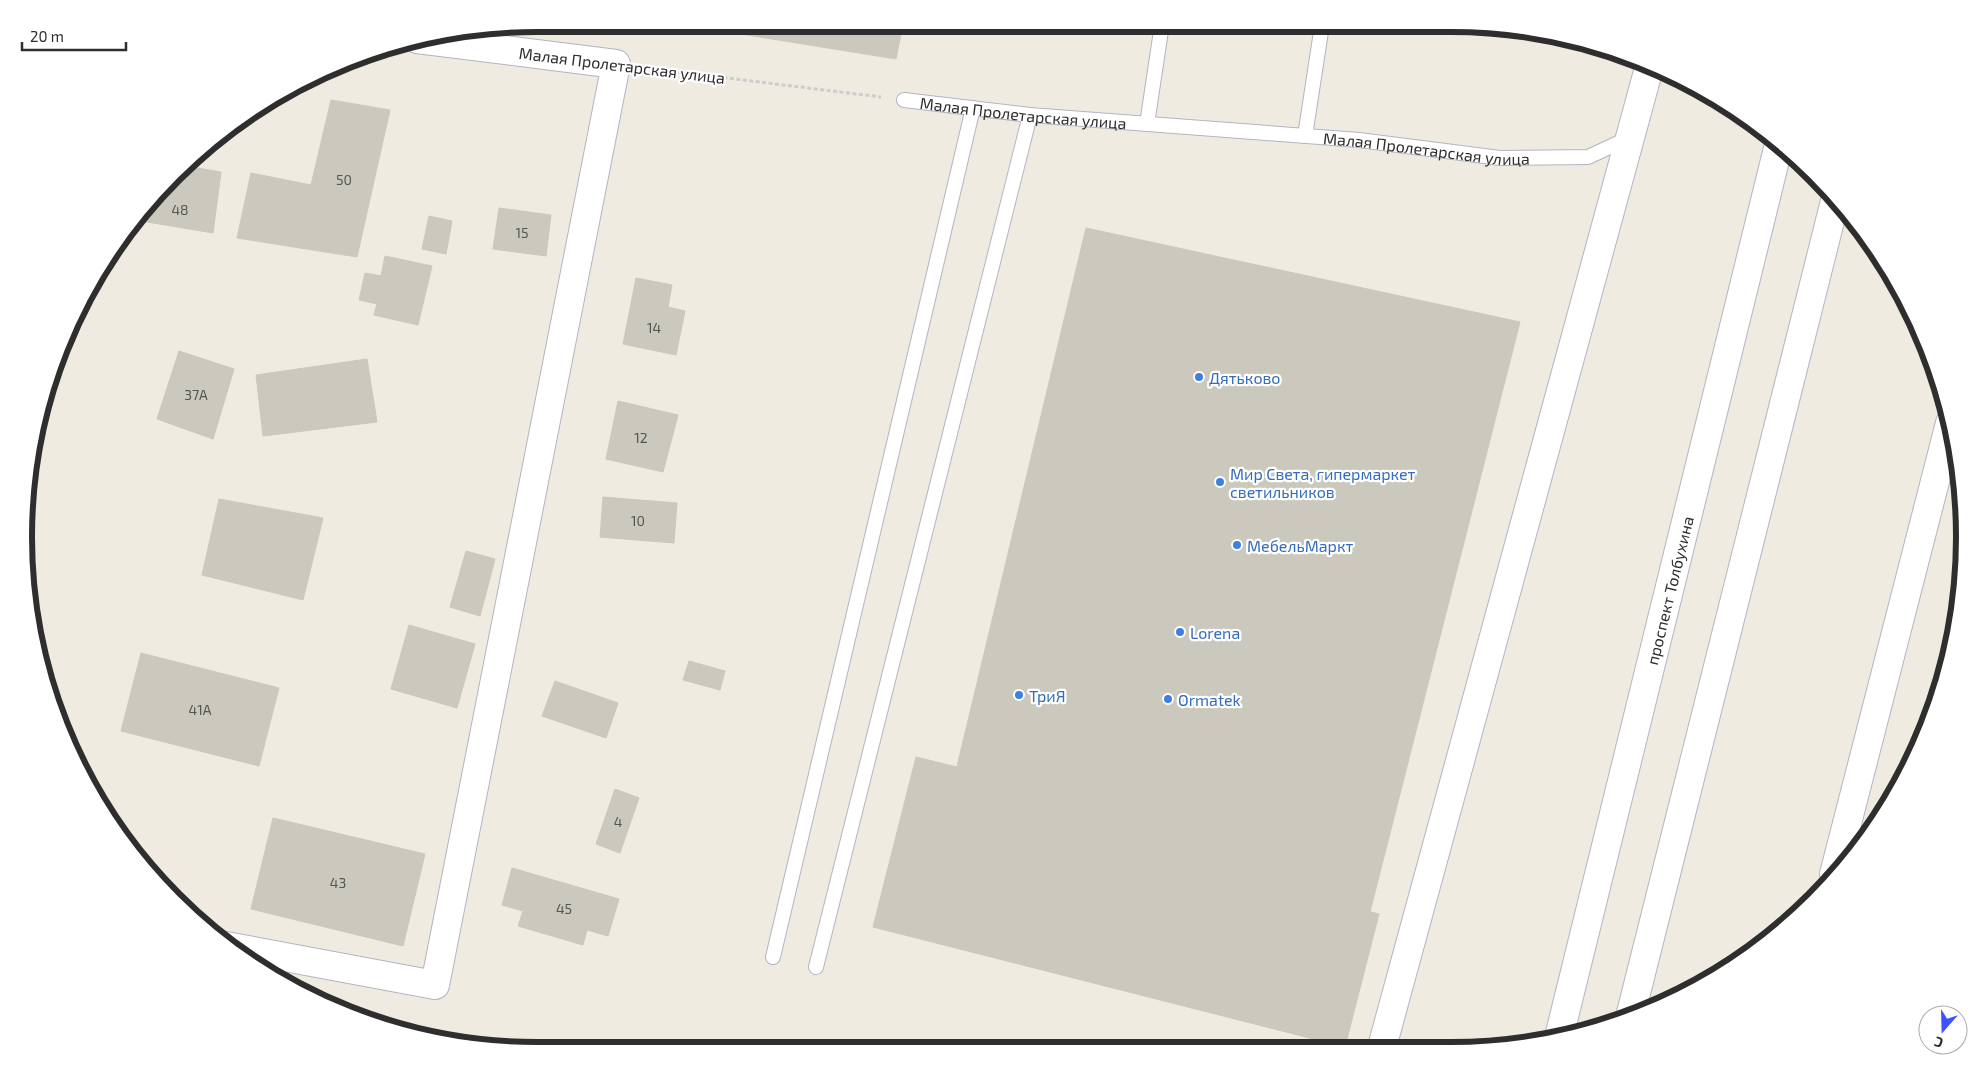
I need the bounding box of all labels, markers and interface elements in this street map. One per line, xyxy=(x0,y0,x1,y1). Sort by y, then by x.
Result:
scale bar xyxy=(22,20,126,52)
text: 20 m xyxy=(30,27,64,45)
street label: Малая Пролетарская улица xyxy=(518,43,726,88)
street label: Малая Пролетарская улица xyxy=(919,92,1127,132)
street label: Малая Пролетарская улица xyxy=(1323,128,1530,168)
house number: 50 xyxy=(336,171,352,188)
house number: 48 xyxy=(171,201,189,218)
house number: 15 xyxy=(515,224,529,241)
house number: 14 xyxy=(647,319,661,336)
place label: Дятьково xyxy=(1209,368,1281,387)
marker: Дятьково xyxy=(1193,371,1205,383)
house number: 37А xyxy=(184,386,208,403)
house number: 12 xyxy=(634,429,648,446)
place label: Мир Света, гипермаркет светильников xyxy=(1230,464,1415,501)
marker: Мир Света, гипермаркет светильников xyxy=(1214,476,1226,488)
house number: 10 xyxy=(631,512,645,529)
street label: проспект Толбухина xyxy=(1642,514,1697,667)
place label: МебельМаркт xyxy=(1247,536,1354,555)
marker: МебельМаркт xyxy=(1231,539,1243,551)
place label: Lorena xyxy=(1190,623,1240,642)
marker: Lorena xyxy=(1174,626,1186,638)
place label: ТриЯ xyxy=(1029,686,1065,705)
marker: ТриЯ xyxy=(1013,689,1025,701)
place label: Ormatek xyxy=(1178,690,1241,709)
marker: Ormatek xyxy=(1162,693,1174,705)
house number: 41А xyxy=(189,701,212,718)
house number: 4 xyxy=(614,813,622,830)
house number: 43 xyxy=(330,874,346,891)
house number: 45 xyxy=(556,900,572,917)
north arrow xyxy=(1918,1005,1968,1055)
text: С xyxy=(1932,1033,1945,1052)

